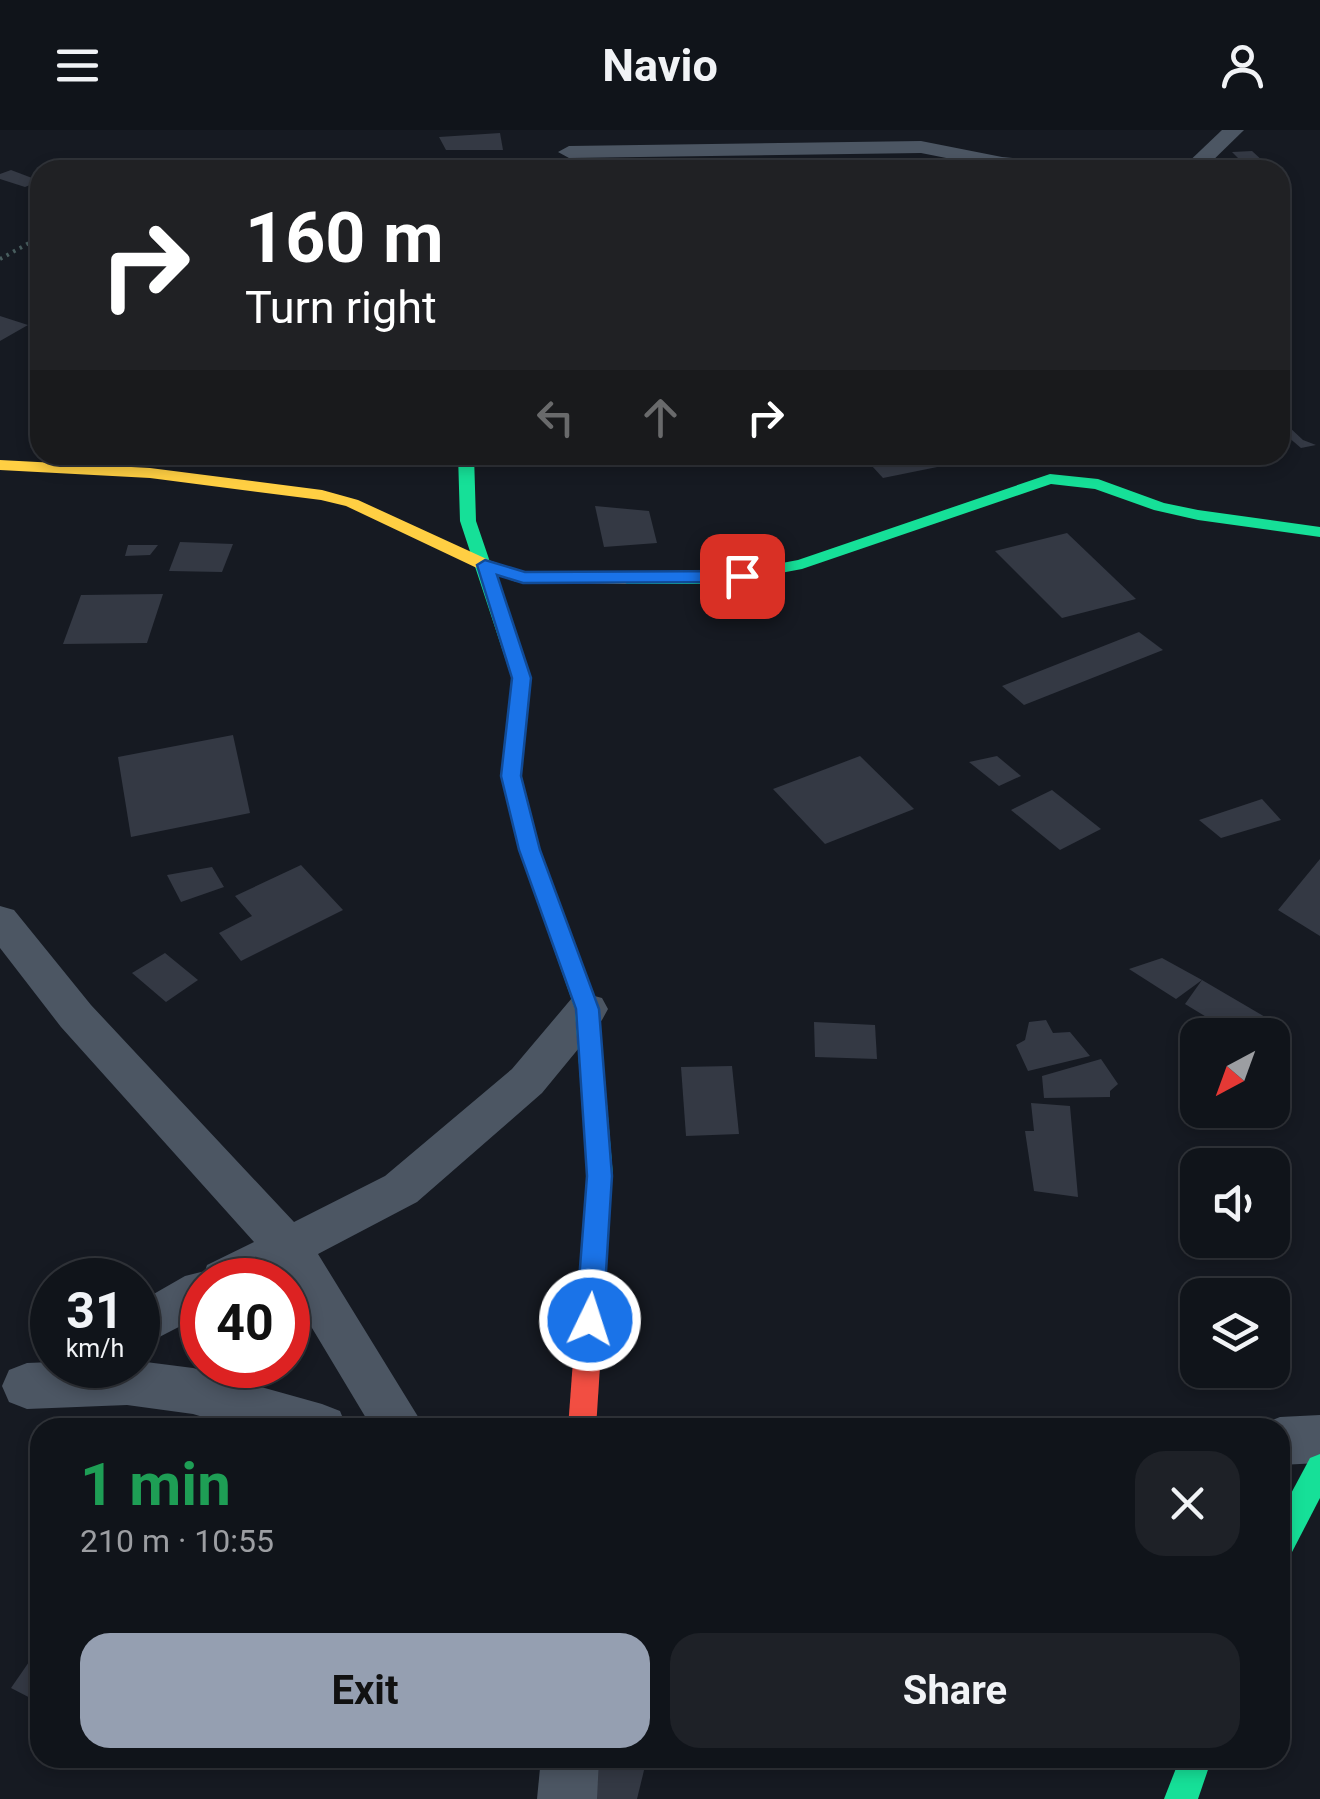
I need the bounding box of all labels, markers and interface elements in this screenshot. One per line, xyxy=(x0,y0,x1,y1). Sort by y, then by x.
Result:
icon: menu xyxy=(50,38,105,93)
icon: person xyxy=(1215,38,1270,93)
text: Navio xyxy=(602,39,718,92)
text: 160 m xyxy=(245,197,444,279)
icon: right xyxy=(80,200,210,330)
text: Turn right xyxy=(245,281,437,334)
icon: left xyxy=(528,390,583,445)
icon: ahead xyxy=(633,390,688,445)
icon: right xyxy=(738,390,793,445)
pin xyxy=(700,534,785,619)
icon: arrive xyxy=(715,549,770,604)
north arrow xyxy=(1180,1018,1290,1128)
map controls xyxy=(1180,1018,1290,1388)
button: sound xyxy=(1180,1148,1290,1258)
speed limit sign: 40 xyxy=(180,1258,310,1388)
position arrow xyxy=(538,1268,642,1372)
button: layers xyxy=(1180,1278,1290,1388)
text: 31 xyxy=(66,1282,124,1340)
text: km/h xyxy=(66,1334,124,1363)
text: 1 min xyxy=(80,1449,231,1520)
button: close xyxy=(1135,1451,1240,1556)
text: 210 m · 10:55 xyxy=(80,1522,274,1560)
button: Exit xyxy=(80,1633,650,1748)
button: Share xyxy=(670,1633,1240,1748)

